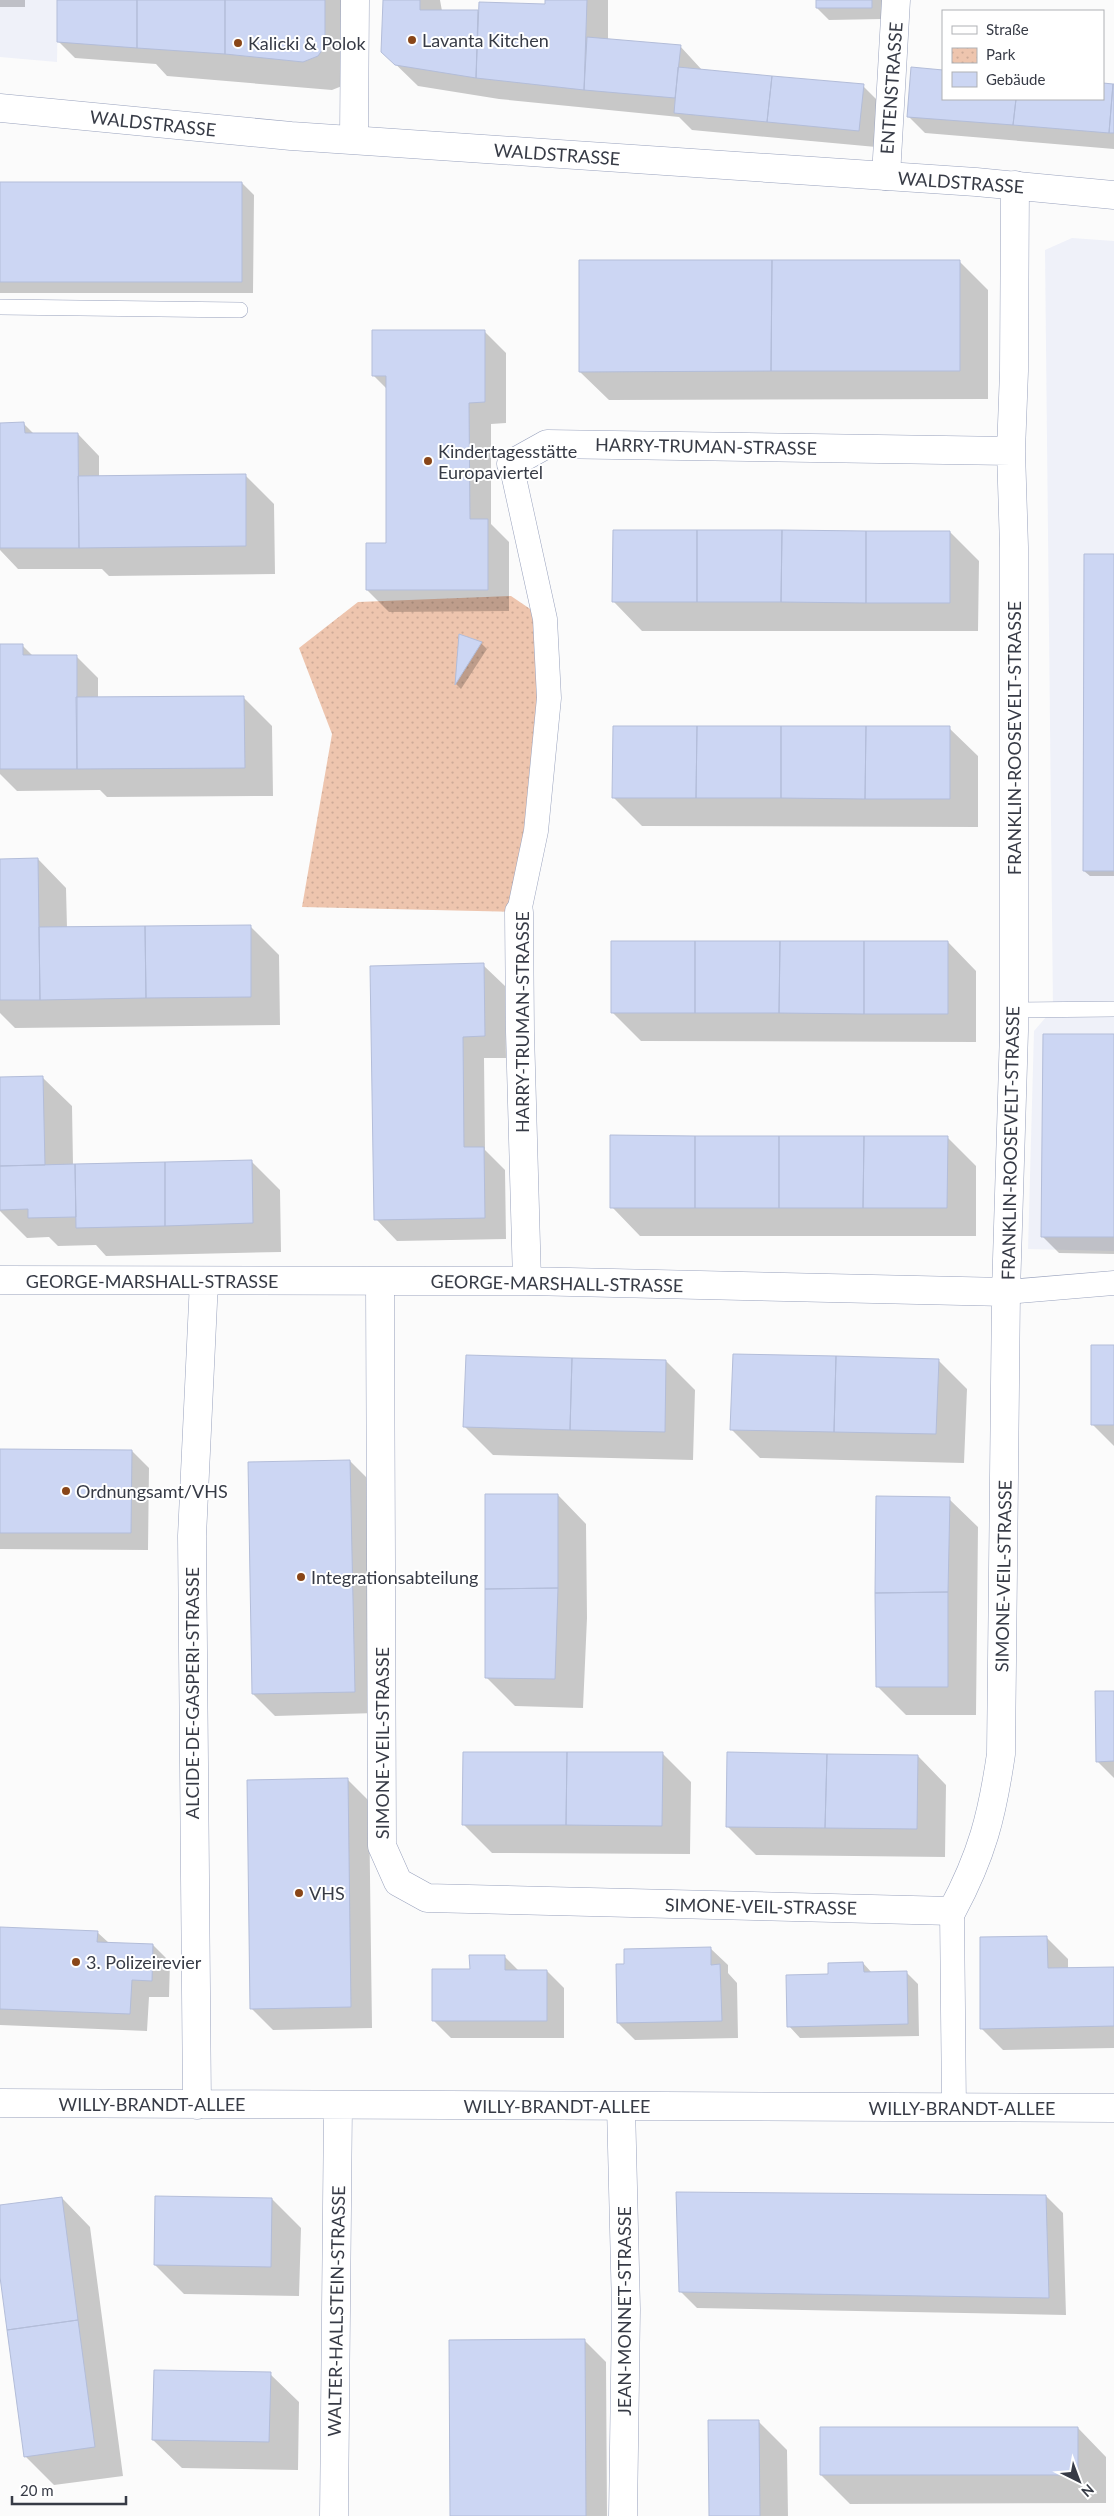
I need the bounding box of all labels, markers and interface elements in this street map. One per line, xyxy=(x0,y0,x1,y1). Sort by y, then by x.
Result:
legend xyxy=(942,10,1104,100)
text: Straße xyxy=(986,20,1029,38)
street label: ENTENSTRASSE xyxy=(875,21,907,155)
place label: Lavanta Kitchen xyxy=(422,29,549,51)
place label: Kalicki & Polok xyxy=(248,32,366,54)
marker: Lavanta Kitchen xyxy=(406,34,418,46)
marker: Kalicki & Polok xyxy=(232,37,244,49)
text: Park xyxy=(986,45,1016,63)
text: Gebäude xyxy=(986,70,1045,88)
street label: WALDSTRASSE xyxy=(89,105,217,141)
street label: WALDSTRASSE xyxy=(493,139,621,169)
street label: WALDSTRASSE xyxy=(897,167,1025,197)
street label: HARRY-TRUMAN-STRASSE xyxy=(595,433,817,459)
place label: Kindertagesstätte Europaviertel xyxy=(438,440,577,483)
marker: Kindertagesstätte Europaviertel xyxy=(422,455,434,467)
street label: FRANKLIN-ROOSEVELT-STRASSE xyxy=(1003,601,1025,875)
street label: HARRY-TRUMAN-STRASSE xyxy=(511,911,533,1133)
street label: FRANKLIN-ROOSEVELT-STRASSE xyxy=(997,1006,1023,1280)
street label: GEORGE-MARSHALL-STRASSE xyxy=(26,1270,278,1292)
street label: GEORGE-MARSHALL-STRASSE xyxy=(431,1270,683,1296)
place label: Ordnungsamt/VHS xyxy=(76,1480,228,1502)
street label: SIMONE-VEIL-STRASSE xyxy=(990,1480,1016,1672)
marker: Ordnungsamt/VHS xyxy=(60,1485,72,1497)
place label: Integrationsabteilung xyxy=(311,1566,478,1588)
street label: ALCIDE-DE-GASPERI-STRASSE xyxy=(181,1567,203,1819)
marker: Integrationsabteilung xyxy=(295,1571,307,1583)
street label: SIMONE-VEIL-STRASSE xyxy=(371,1647,393,1839)
place label: VHS xyxy=(309,1882,345,1904)
marker: VHS xyxy=(293,1887,305,1899)
street label: SIMONE-VEIL-STRASSE xyxy=(665,1893,857,1919)
place label: 3. Polizeirevier xyxy=(86,1951,202,1973)
marker: 3. Polizeirevier xyxy=(70,1956,82,1968)
street label: WILLY-BRANDT-ALLEE xyxy=(59,2093,245,2115)
street label: WILLY-BRANDT-ALLEE xyxy=(464,2095,650,2117)
street label: WILLY-BRANDT-ALLEE xyxy=(869,2097,1055,2119)
street label: WALTER-HALLSTEIN-STRASSE xyxy=(323,2185,349,2437)
street label: JEAN-MONNET-STRASSE xyxy=(613,2206,635,2416)
north arrow xyxy=(1054,2456,1104,2506)
scale bar xyxy=(12,2474,126,2506)
text: 20 m xyxy=(20,2481,54,2499)
text: N xyxy=(1078,2481,1098,2501)

